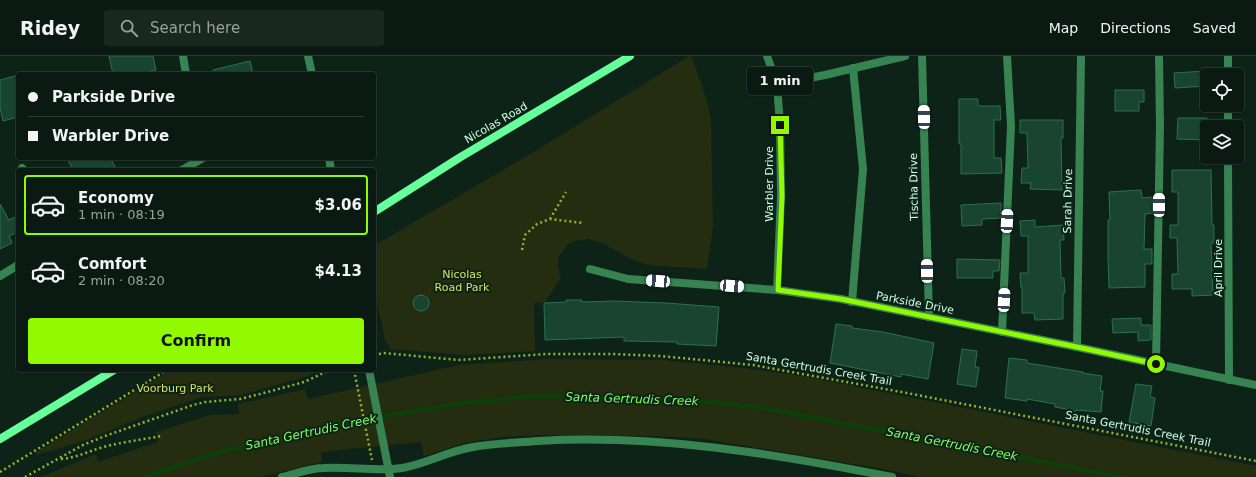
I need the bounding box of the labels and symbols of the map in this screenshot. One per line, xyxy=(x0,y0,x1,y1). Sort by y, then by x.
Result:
callout: 1 min xyxy=(747,67,813,95)
street label: Nicolas Road xyxy=(462,100,530,146)
car xyxy=(918,105,930,129)
route end xyxy=(771,116,789,134)
street label: Warbler Drive xyxy=(763,146,776,222)
street label: Tischa Drive xyxy=(907,153,921,222)
street label: Sarah Drive xyxy=(1061,168,1075,233)
car xyxy=(1153,193,1165,217)
car xyxy=(1000,209,1014,233)
street label: April Drive xyxy=(1212,239,1225,297)
car xyxy=(921,259,933,283)
park label: Nicolas Road Park xyxy=(435,268,490,294)
car xyxy=(646,274,670,288)
car xyxy=(720,279,744,293)
car xyxy=(997,288,1011,312)
street label: Parkside Drive xyxy=(875,289,955,317)
street label: Santa Gertrudis Creek Trail xyxy=(745,350,893,388)
route start xyxy=(1147,355,1165,373)
park label: Voorburg Park xyxy=(136,382,214,395)
water label: Santa Gertrudis Creek xyxy=(565,390,700,408)
street label: Santa Gertrudis Creek Trail xyxy=(1064,409,1212,449)
water label: Santa Gertrudis Creek xyxy=(244,411,379,453)
water label: Santa Gertrudis Creek xyxy=(885,424,1020,464)

